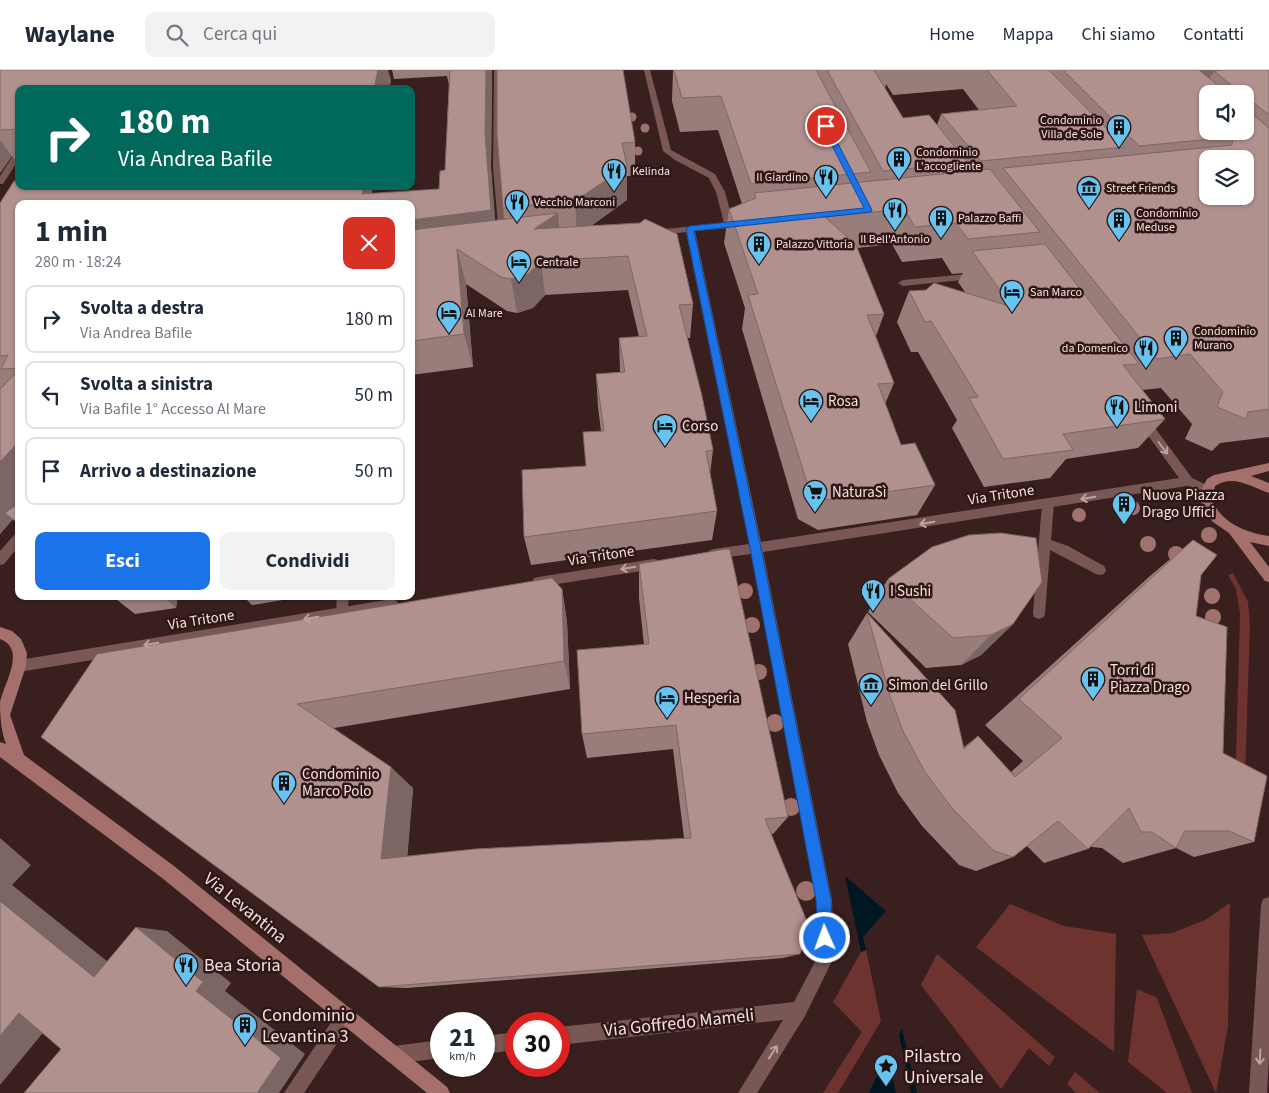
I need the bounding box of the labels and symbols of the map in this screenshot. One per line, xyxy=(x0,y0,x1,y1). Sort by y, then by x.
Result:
pin xyxy=(805,105,847,147)
place label: Condominio Villa de Sole xyxy=(1040,112,1102,143)
building icon: Condominio Villa de Sole xyxy=(1106,114,1132,148)
place label: Condominio L'accogliente xyxy=(916,144,981,175)
building icon: Condominio L'accogliente xyxy=(886,146,912,180)
restaurant icon: Kelinda xyxy=(601,158,627,192)
place label: Kelinda xyxy=(632,163,670,180)
restaurant icon: Il Giardino xyxy=(813,164,839,198)
place label: Il Giardino xyxy=(756,169,808,186)
museum icon: Street Friends xyxy=(1076,175,1102,209)
place label: Street Friends xyxy=(1106,180,1175,197)
restaurant icon: Vecchio Marconi xyxy=(504,189,530,223)
place label: Vecchio Marconi xyxy=(534,194,615,211)
restaurant icon: Il Bell'Antonio xyxy=(882,197,908,231)
building icon: Palazzo Baffi xyxy=(928,205,954,239)
place label: Condominio Meduse xyxy=(1136,205,1198,236)
building icon: Condominio Meduse xyxy=(1106,207,1132,241)
place label: Palazzo Baffi xyxy=(958,210,1021,227)
building icon: Palazzo Vittoria xyxy=(746,231,772,265)
place label: Il Bell'Antonio xyxy=(860,231,930,248)
place label: Palazzo Vittoria xyxy=(776,236,853,253)
hotel icon: Centrale xyxy=(506,249,532,283)
place label: Centrale xyxy=(536,254,578,271)
hotel icon: San Marco xyxy=(999,279,1025,313)
place label: San Marco xyxy=(1030,284,1082,301)
hotel icon: Al Mare xyxy=(436,300,462,334)
place label: Al Mare xyxy=(466,305,503,322)
place label: Condominio Murano xyxy=(1194,323,1256,354)
building icon: Condominio Murano xyxy=(1163,325,1189,359)
restaurant icon: da Domenico xyxy=(1133,335,1159,369)
place label: da Domenico xyxy=(1062,340,1128,357)
hotel icon: Rosa xyxy=(798,388,824,422)
place label: Rosa xyxy=(828,391,858,412)
restaurant icon: Limoni xyxy=(1104,394,1130,428)
place label: Limoni xyxy=(1134,397,1177,418)
hotel icon: Corso xyxy=(652,413,678,447)
place label: Corso xyxy=(682,416,718,437)
one-way arrow xyxy=(1158,441,1169,454)
supermarket icon: NaturaSì xyxy=(802,479,828,513)
street label: Via Tritone xyxy=(966,479,1036,511)
place label: NaturaSì xyxy=(832,482,886,503)
place label: Nuova Piazza Drago Uffici xyxy=(1142,485,1225,523)
building icon: Nuova Piazza Drago Uffici xyxy=(1111,491,1137,525)
one-way arrow xyxy=(1080,494,1096,504)
one-way arrow xyxy=(920,518,936,528)
street label: Via Tritone xyxy=(566,540,636,572)
one-way arrow xyxy=(621,563,637,573)
restaurant icon: I Sushi xyxy=(860,578,886,612)
place label: I Sushi xyxy=(890,581,931,602)
street label: Via Tritone xyxy=(166,604,236,636)
one-way arrow xyxy=(304,613,320,623)
one-way arrow xyxy=(143,640,159,650)
place label: Torri di Piazza Drago xyxy=(1110,660,1190,698)
building icon: Torri di Piazza Drago xyxy=(1080,666,1106,700)
museum icon: Simon del Grillo xyxy=(858,672,884,706)
place label: Simon del Grillo xyxy=(888,675,988,696)
hotel icon: Hesperia xyxy=(654,685,680,719)
place label: Hesperia xyxy=(684,688,740,709)
place label: Condominio Marco Polo xyxy=(302,764,380,802)
building icon: Condominio Marco Polo xyxy=(271,770,297,804)
street label: Via Levantina xyxy=(198,867,292,949)
position arrow xyxy=(798,911,850,963)
restaurant icon: Bea Storia xyxy=(173,952,199,986)
place label: Bea Storia xyxy=(204,953,280,978)
place label: Condominio Levantina 3 xyxy=(262,1003,355,1049)
street label: Via Goffredo Mameli xyxy=(603,1003,755,1043)
building icon: Condominio Levantina 3 xyxy=(232,1012,258,1046)
speed limit sign: 30 xyxy=(505,1012,570,1077)
place label: Pilastro Universale xyxy=(904,1044,984,1090)
one-way arrow xyxy=(768,1045,778,1059)
one-way arrow xyxy=(1255,1049,1264,1065)
place icon: Pilastro Universale xyxy=(873,1053,899,1087)

